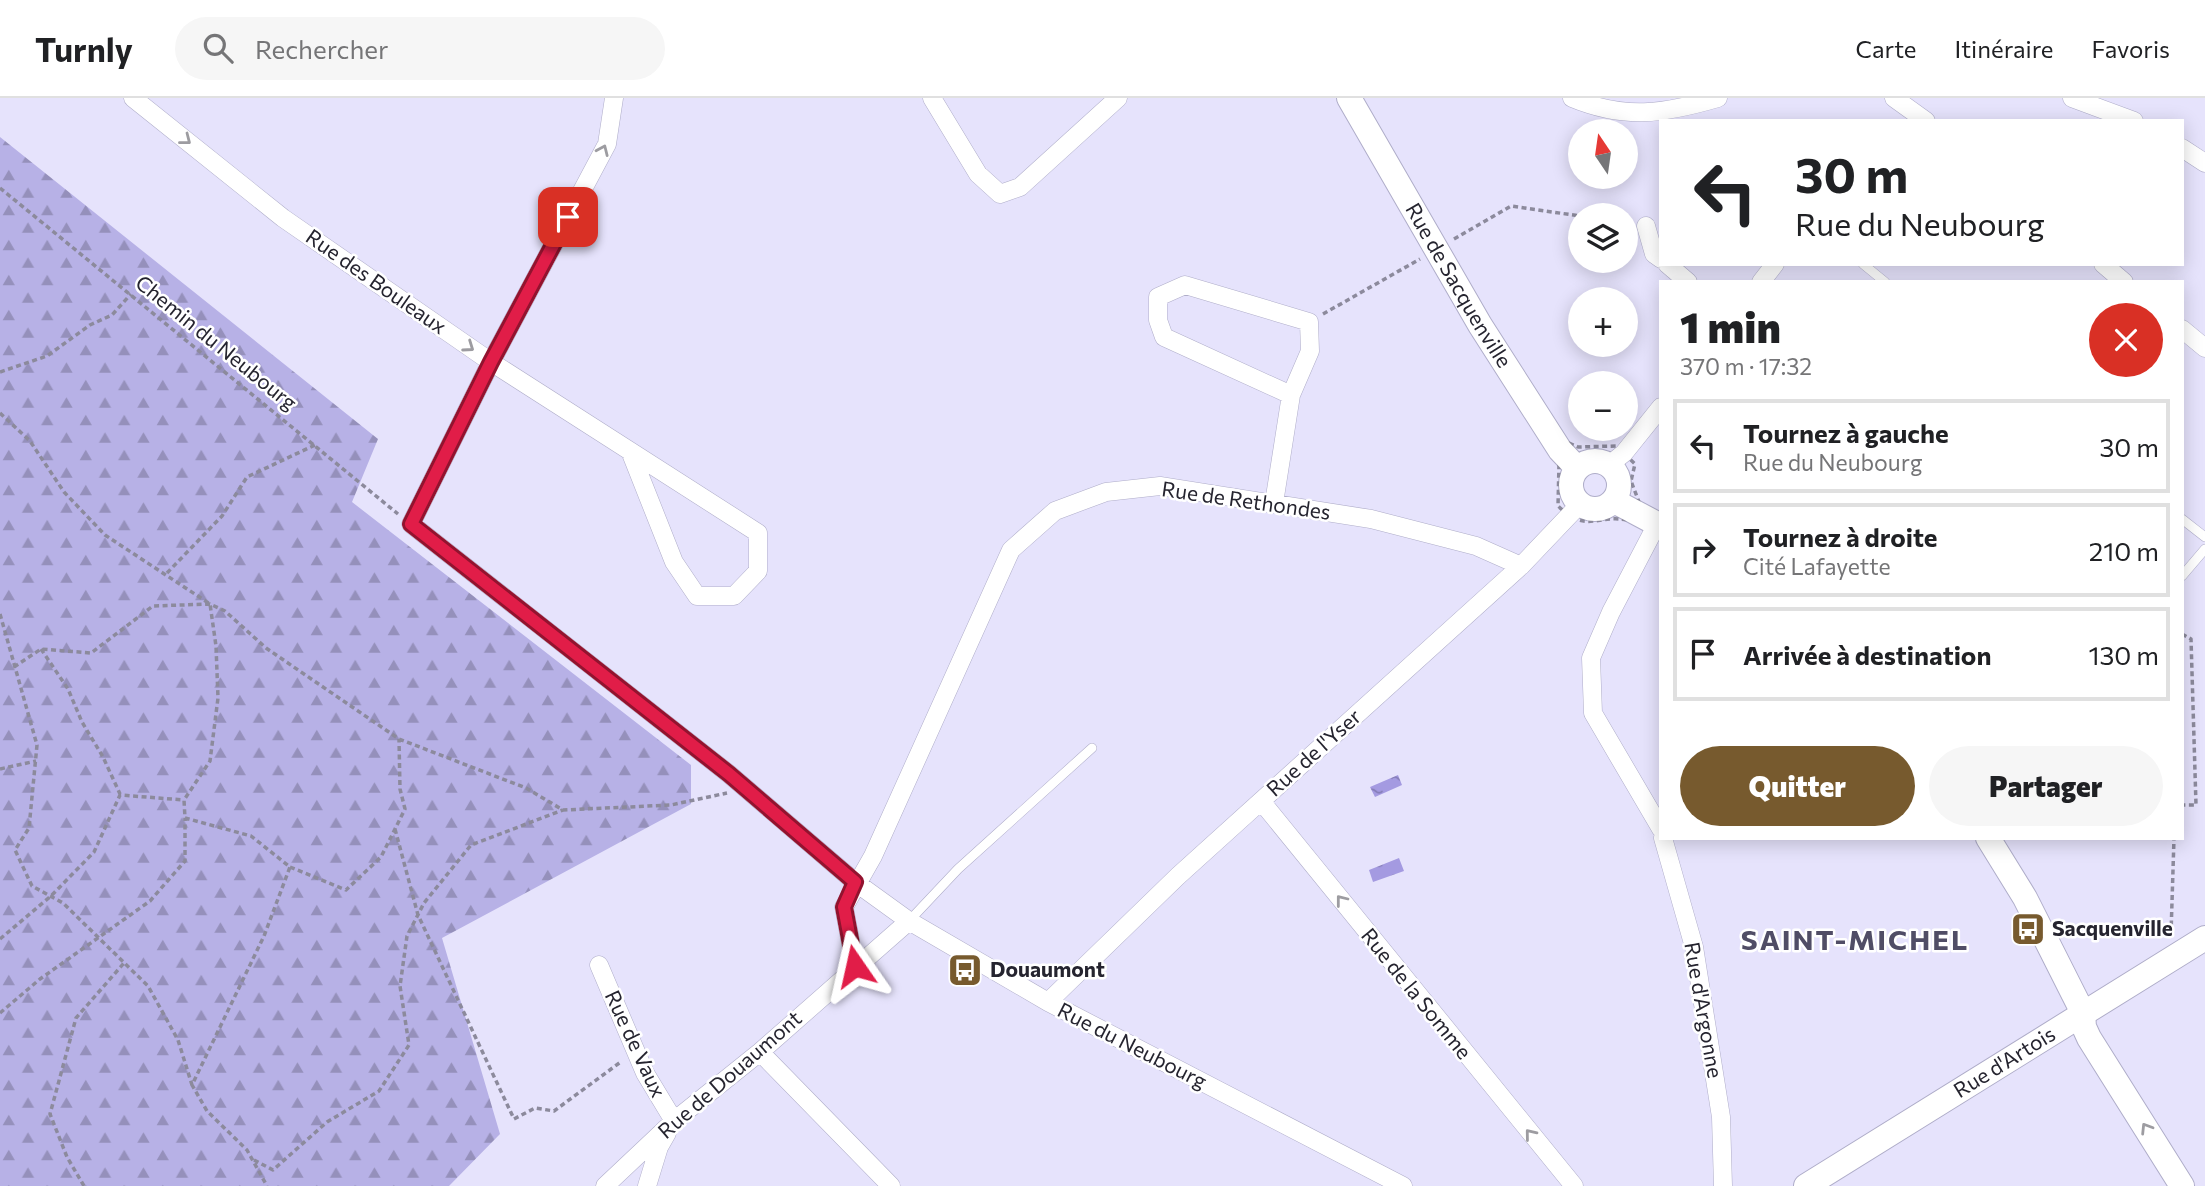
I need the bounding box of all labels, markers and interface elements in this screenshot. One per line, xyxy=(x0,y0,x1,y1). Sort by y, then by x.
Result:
search box xyxy=(175,17,665,80)
text: Turnly xyxy=(35,28,133,69)
icon: search xyxy=(199,29,237,67)
text: Rechercher xyxy=(255,33,388,64)
text: Carte xyxy=(1856,34,1917,63)
text: Itinéraire xyxy=(1955,34,2054,63)
text: Favoris xyxy=(2092,34,2170,63)
north arrow xyxy=(1568,119,1638,189)
map controls xyxy=(1568,119,1638,441)
one-way arrow xyxy=(179,132,191,145)
text: 30 m xyxy=(1795,143,1908,203)
one-way arrow xyxy=(595,145,609,157)
icon: left xyxy=(1680,147,1771,238)
pin xyxy=(538,187,598,247)
icon: arrive xyxy=(549,198,587,236)
street label: Rue de Sacquenville xyxy=(1401,198,1518,372)
button: layers xyxy=(1568,203,1638,273)
text: Rue du Neubourg xyxy=(1795,203,2045,243)
street label: Rue des Bouleaux xyxy=(302,223,452,339)
street label: Chemin du Neubourg xyxy=(131,269,303,415)
button: + xyxy=(1568,287,1638,357)
text: 1 min xyxy=(1680,300,1781,352)
button: close xyxy=(2089,303,2163,377)
one-way arrow xyxy=(461,339,474,351)
text: 370 m · 17:32 xyxy=(1680,352,1812,380)
button: − xyxy=(1568,371,1638,441)
text: Tournez à gauche xyxy=(1743,417,1949,448)
icon: left xyxy=(1684,427,1722,465)
text: 30 m xyxy=(2100,431,2159,462)
text: Rue du Neubourg xyxy=(1743,448,1922,476)
street label: Rue de Rethondes xyxy=(1160,475,1332,524)
text: Tournez à droite xyxy=(1743,521,1938,552)
icon: right xyxy=(1684,531,1722,569)
text: 210 m xyxy=(2089,535,2159,566)
text: Cité Lafayette xyxy=(1743,552,1891,580)
icon: arrive xyxy=(1684,635,1722,673)
text: Arrivée à destination xyxy=(1743,639,1991,670)
text: 130 m xyxy=(2088,639,2159,670)
street label: Rue de l'Yser xyxy=(1261,703,1365,801)
button: Quitter xyxy=(1680,746,1915,826)
button: Partager xyxy=(1929,746,2163,826)
one-way arrow xyxy=(1336,895,1349,908)
bus stop icon: Sacquenville xyxy=(2009,910,2047,948)
place label: Sacquenville xyxy=(2052,915,2173,940)
district label: SAINT-MICHEL xyxy=(1741,922,1969,956)
street label: Rue de la Somme xyxy=(1357,923,1478,1063)
position arrow xyxy=(818,929,892,1003)
street label: Rue d'Argonne xyxy=(1680,940,1729,1080)
bus stop icon: Douaumont xyxy=(946,951,984,989)
place label: Douaumont xyxy=(990,956,1105,981)
street label: Rue de Vaux xyxy=(601,986,672,1101)
street label: Rue du Neubourg xyxy=(1054,996,1211,1093)
street label: Rue de Douaumont xyxy=(652,1005,806,1143)
street label: Rue d'Artois xyxy=(1949,1020,2059,1102)
one-way arrow xyxy=(2142,1122,2155,1135)
one-way arrow xyxy=(1525,1130,1538,1142)

